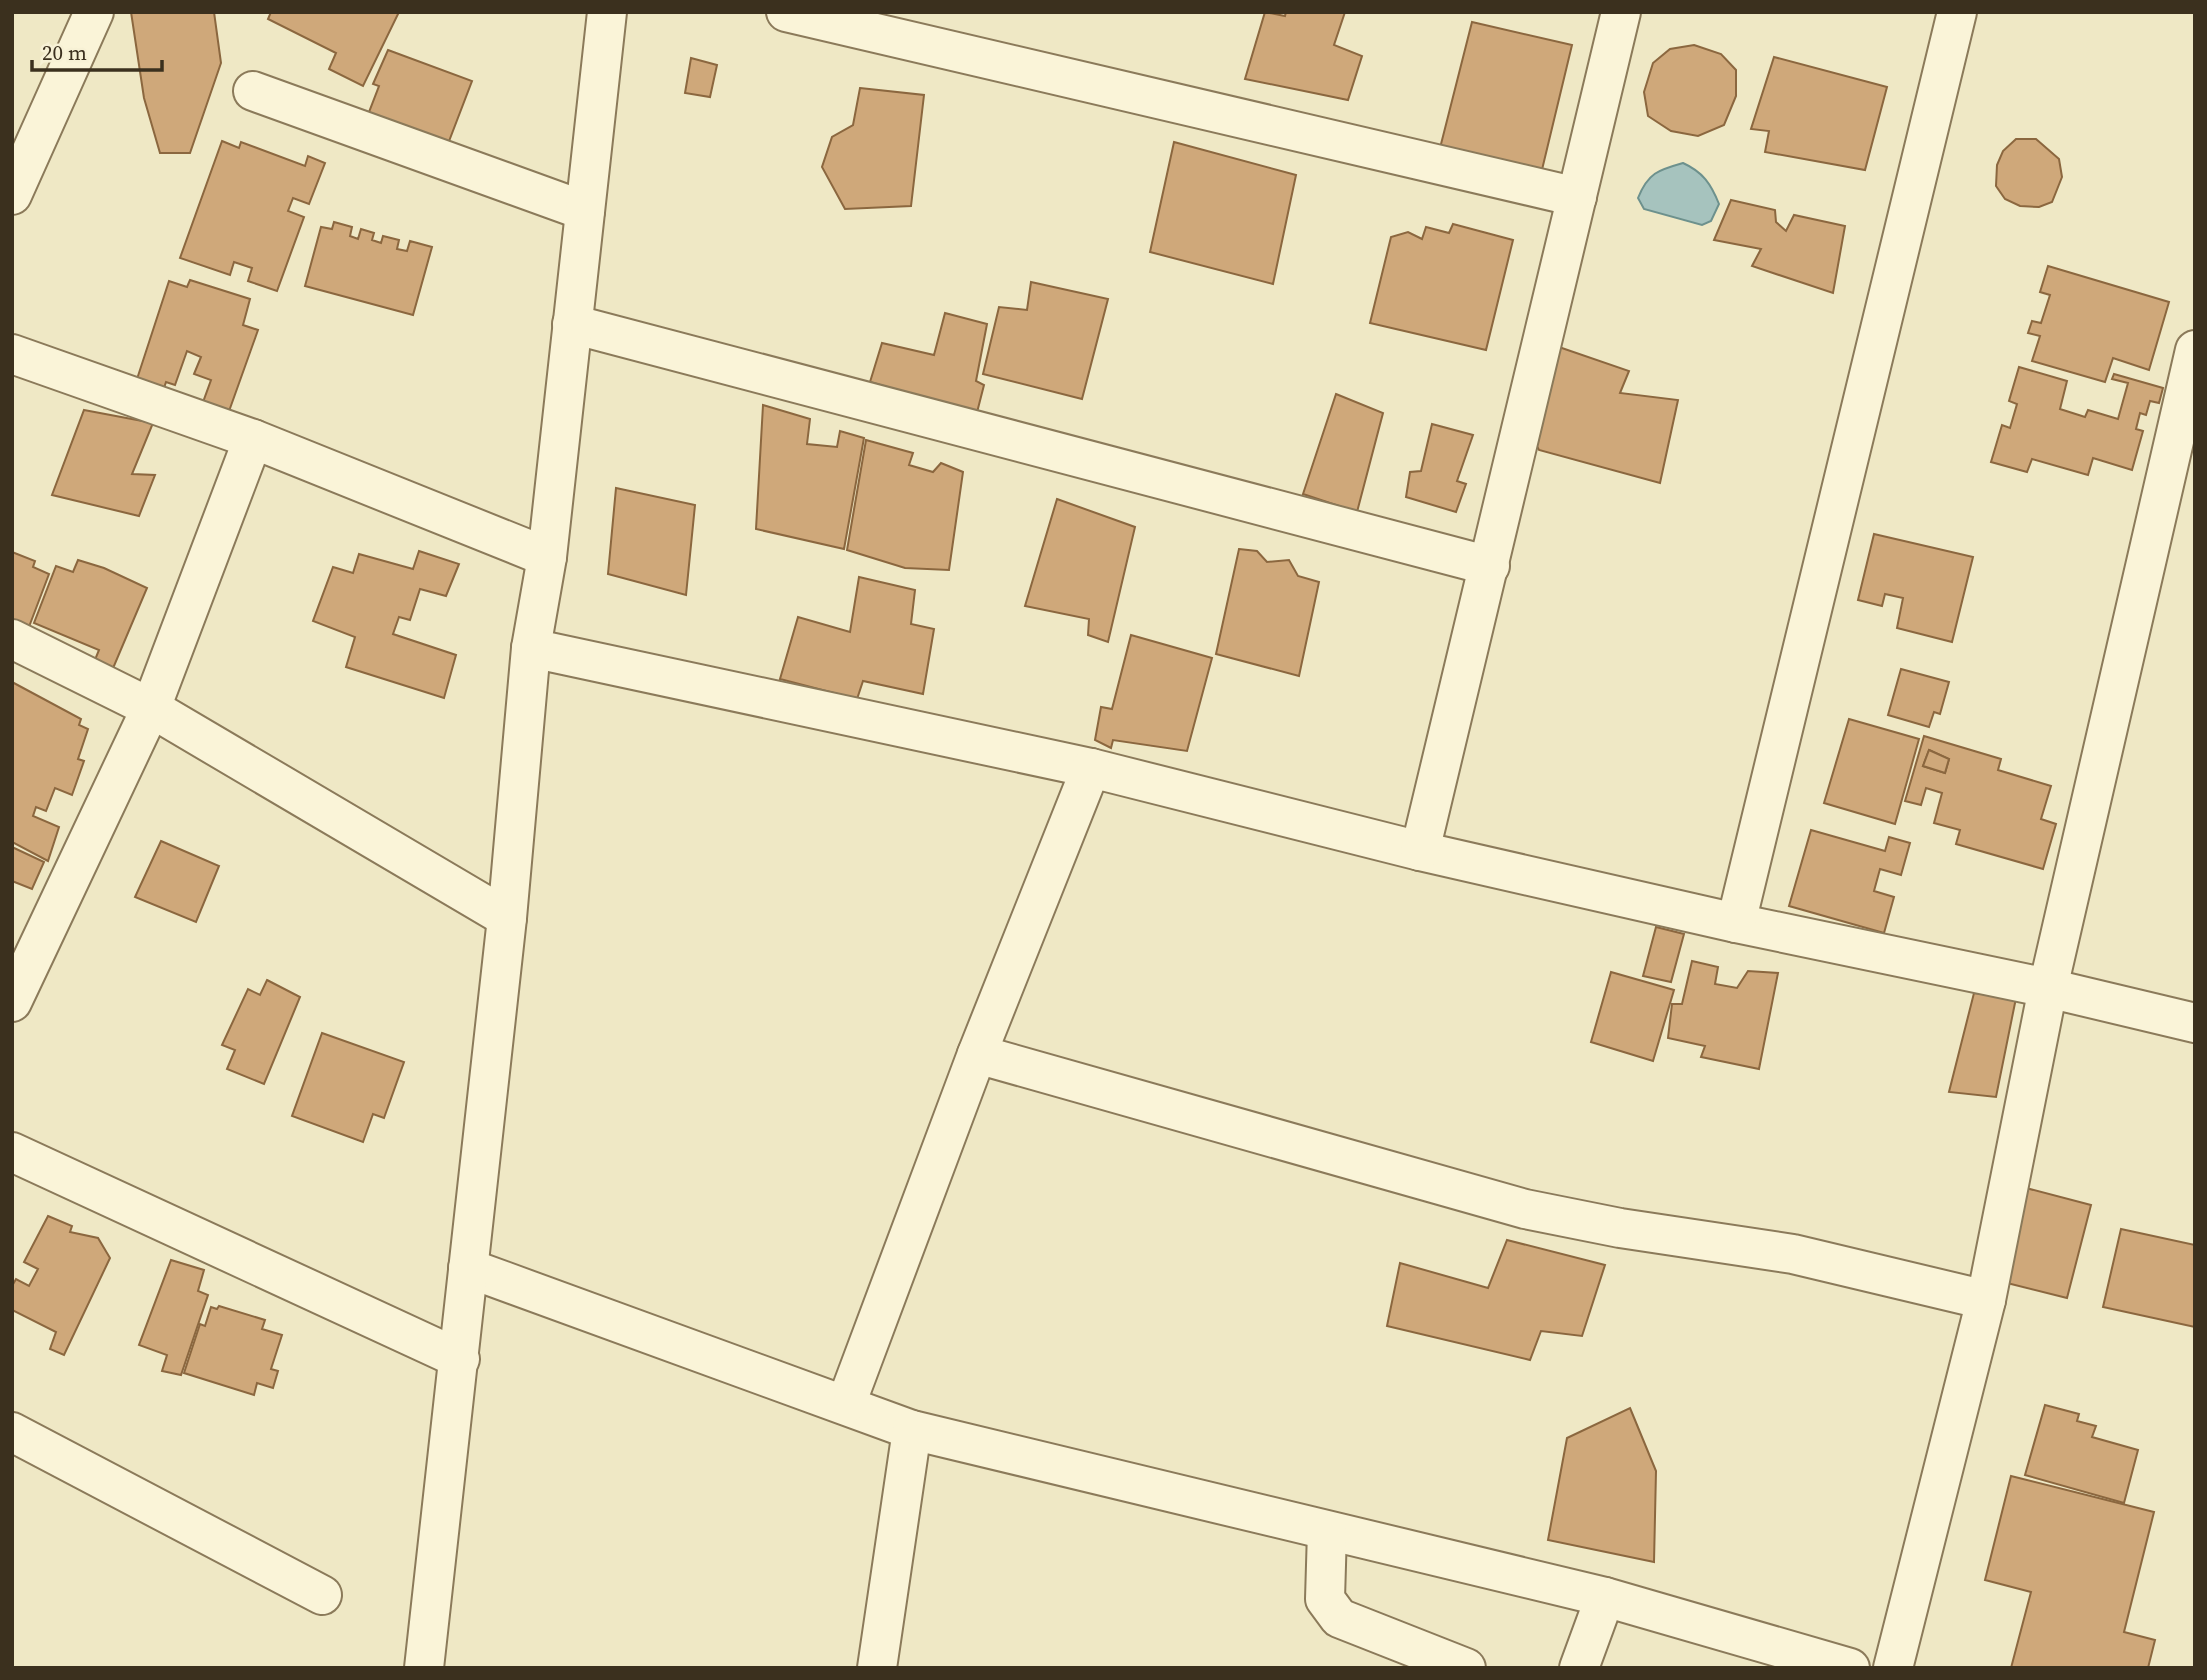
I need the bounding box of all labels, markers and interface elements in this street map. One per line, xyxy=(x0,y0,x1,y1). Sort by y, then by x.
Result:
scale bar xyxy=(32,28,161,72)
text: 20 m xyxy=(42,38,87,67)

